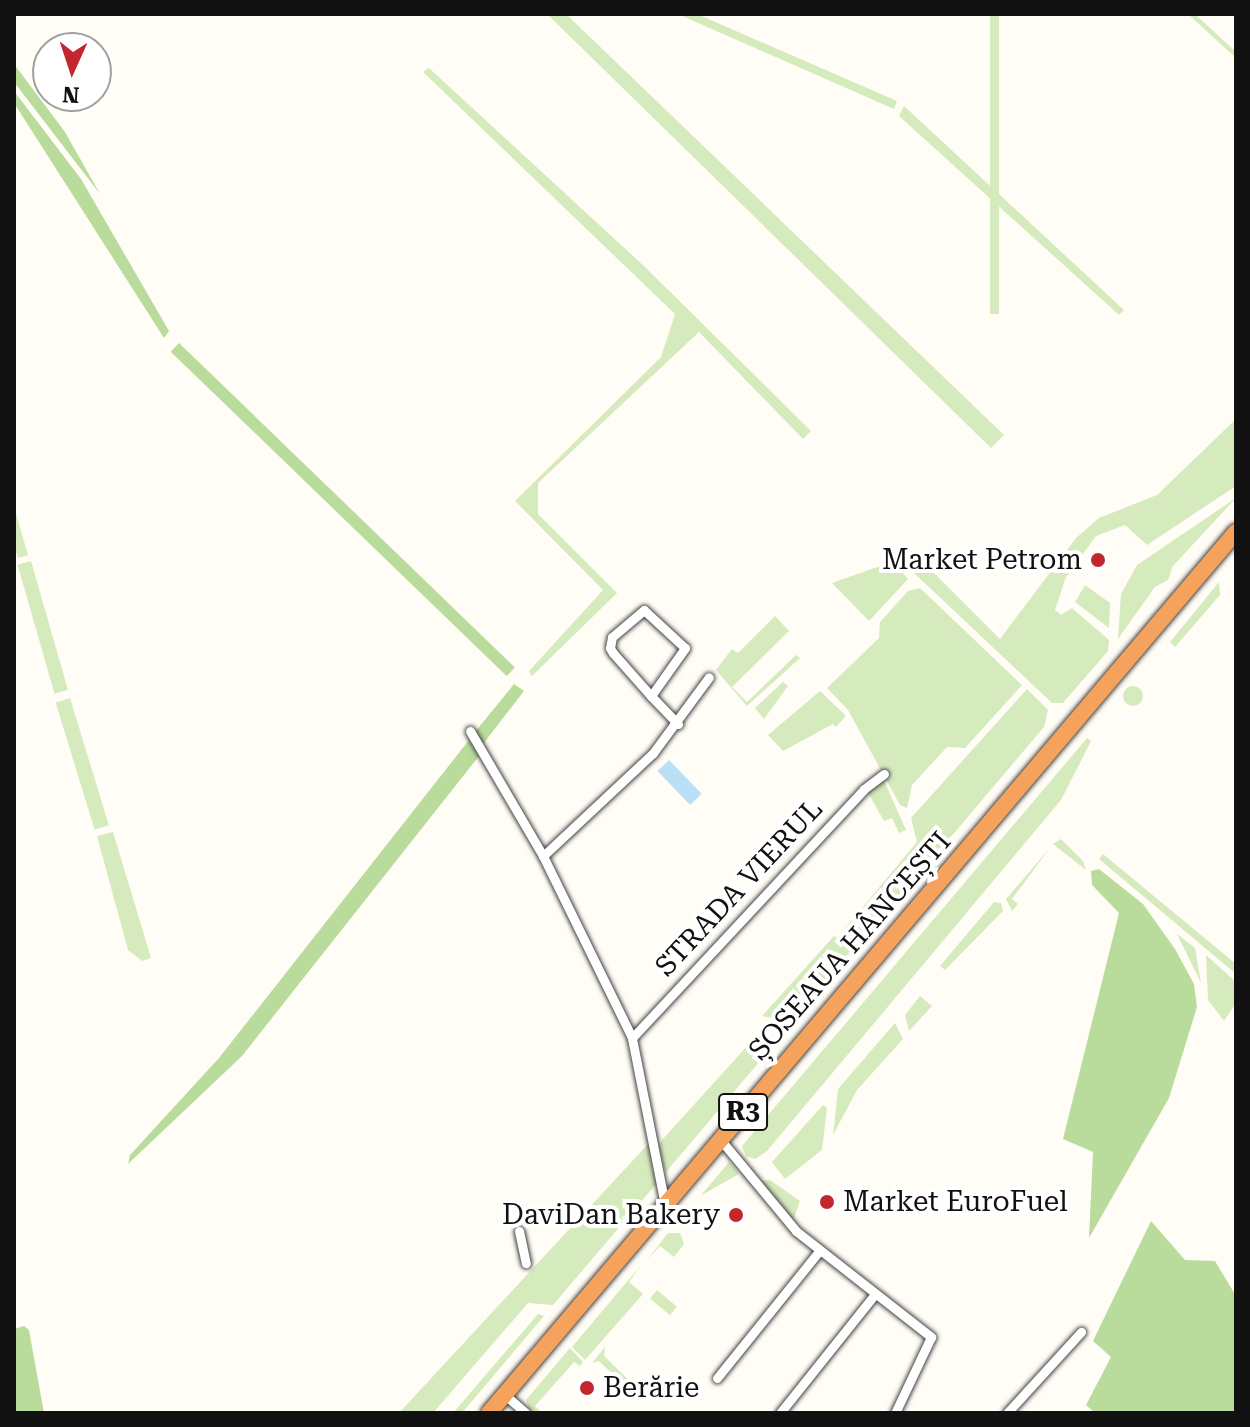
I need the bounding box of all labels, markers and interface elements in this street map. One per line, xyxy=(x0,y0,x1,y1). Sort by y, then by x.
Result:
north arrow xyxy=(32,32,112,112)
text: N xyxy=(62,82,80,107)
place label: Market Petrom xyxy=(882,543,1082,577)
marker: Market Petrom xyxy=(1089,551,1107,569)
street label: STRADA VIERUL xyxy=(648,793,830,983)
street label: ȘOSEAUA HÂNCEȘTI xyxy=(742,825,958,1067)
road number: R3 xyxy=(717,1090,769,1134)
place label: Market EuroFuel xyxy=(843,1185,1068,1219)
marker: Market EuroFuel xyxy=(818,1193,836,1211)
place label: DaviDan Bakery xyxy=(502,1198,720,1232)
marker: DaviDan Bakery xyxy=(727,1206,745,1224)
place label: Berărie xyxy=(603,1371,699,1405)
marker: Berărie xyxy=(578,1379,596,1397)

